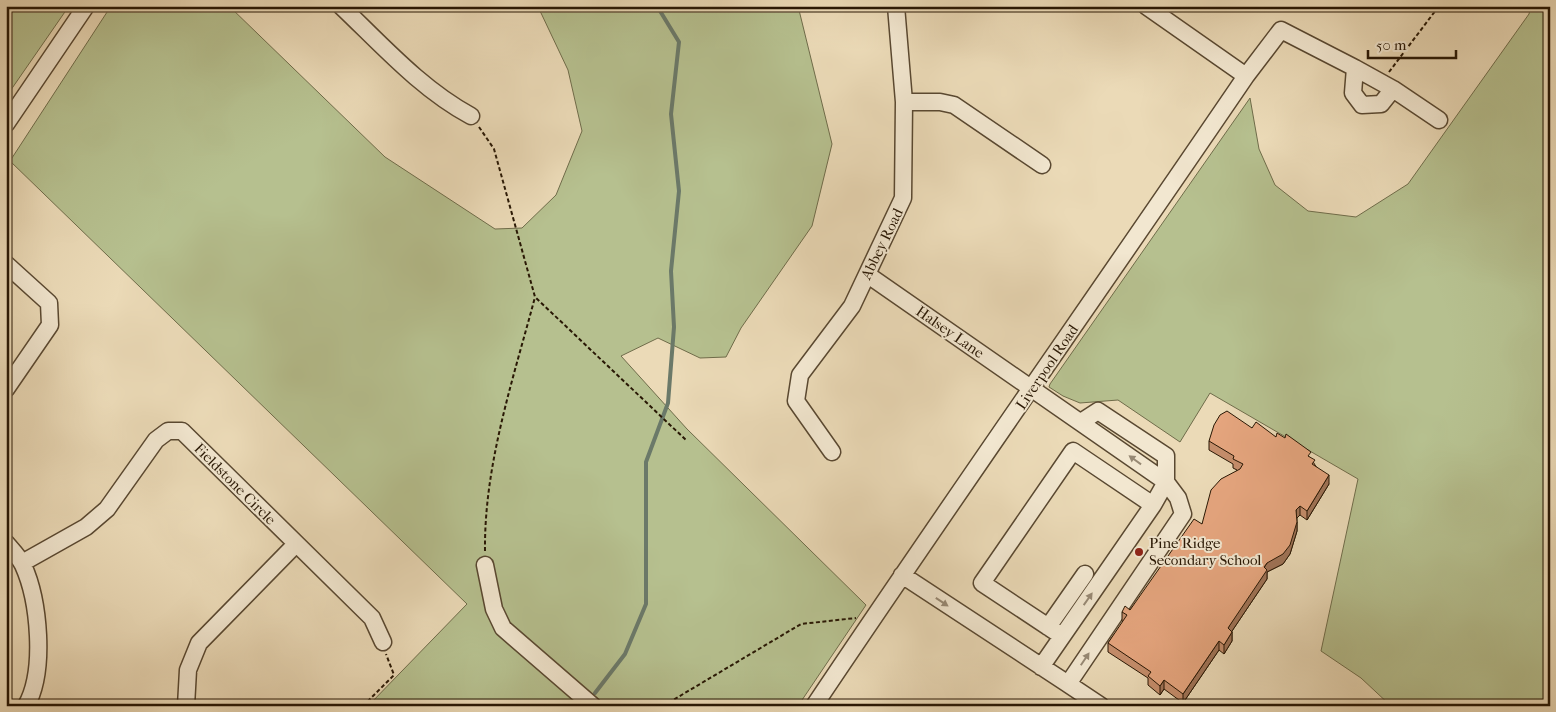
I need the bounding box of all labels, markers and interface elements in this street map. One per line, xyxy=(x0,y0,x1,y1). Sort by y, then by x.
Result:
scale bar xyxy=(1368,28,1456,60)
text: 50 m xyxy=(1376,36,1407,54)
street label: Abbey Road xyxy=(857,205,907,284)
street label: Halsey Lane xyxy=(912,302,988,362)
street label: Liverpool Road xyxy=(1012,320,1082,413)
street label: Fieldstone Circle xyxy=(190,439,280,529)
one-way arrow xyxy=(1128,455,1142,465)
place label: Pine Ridge Secondary School xyxy=(1149,534,1262,569)
marker: Pine Ridge Secondary School xyxy=(1133,546,1145,558)
one-way arrow xyxy=(1083,592,1093,605)
one-way arrow xyxy=(936,597,949,607)
one-way arrow xyxy=(1080,652,1090,666)

